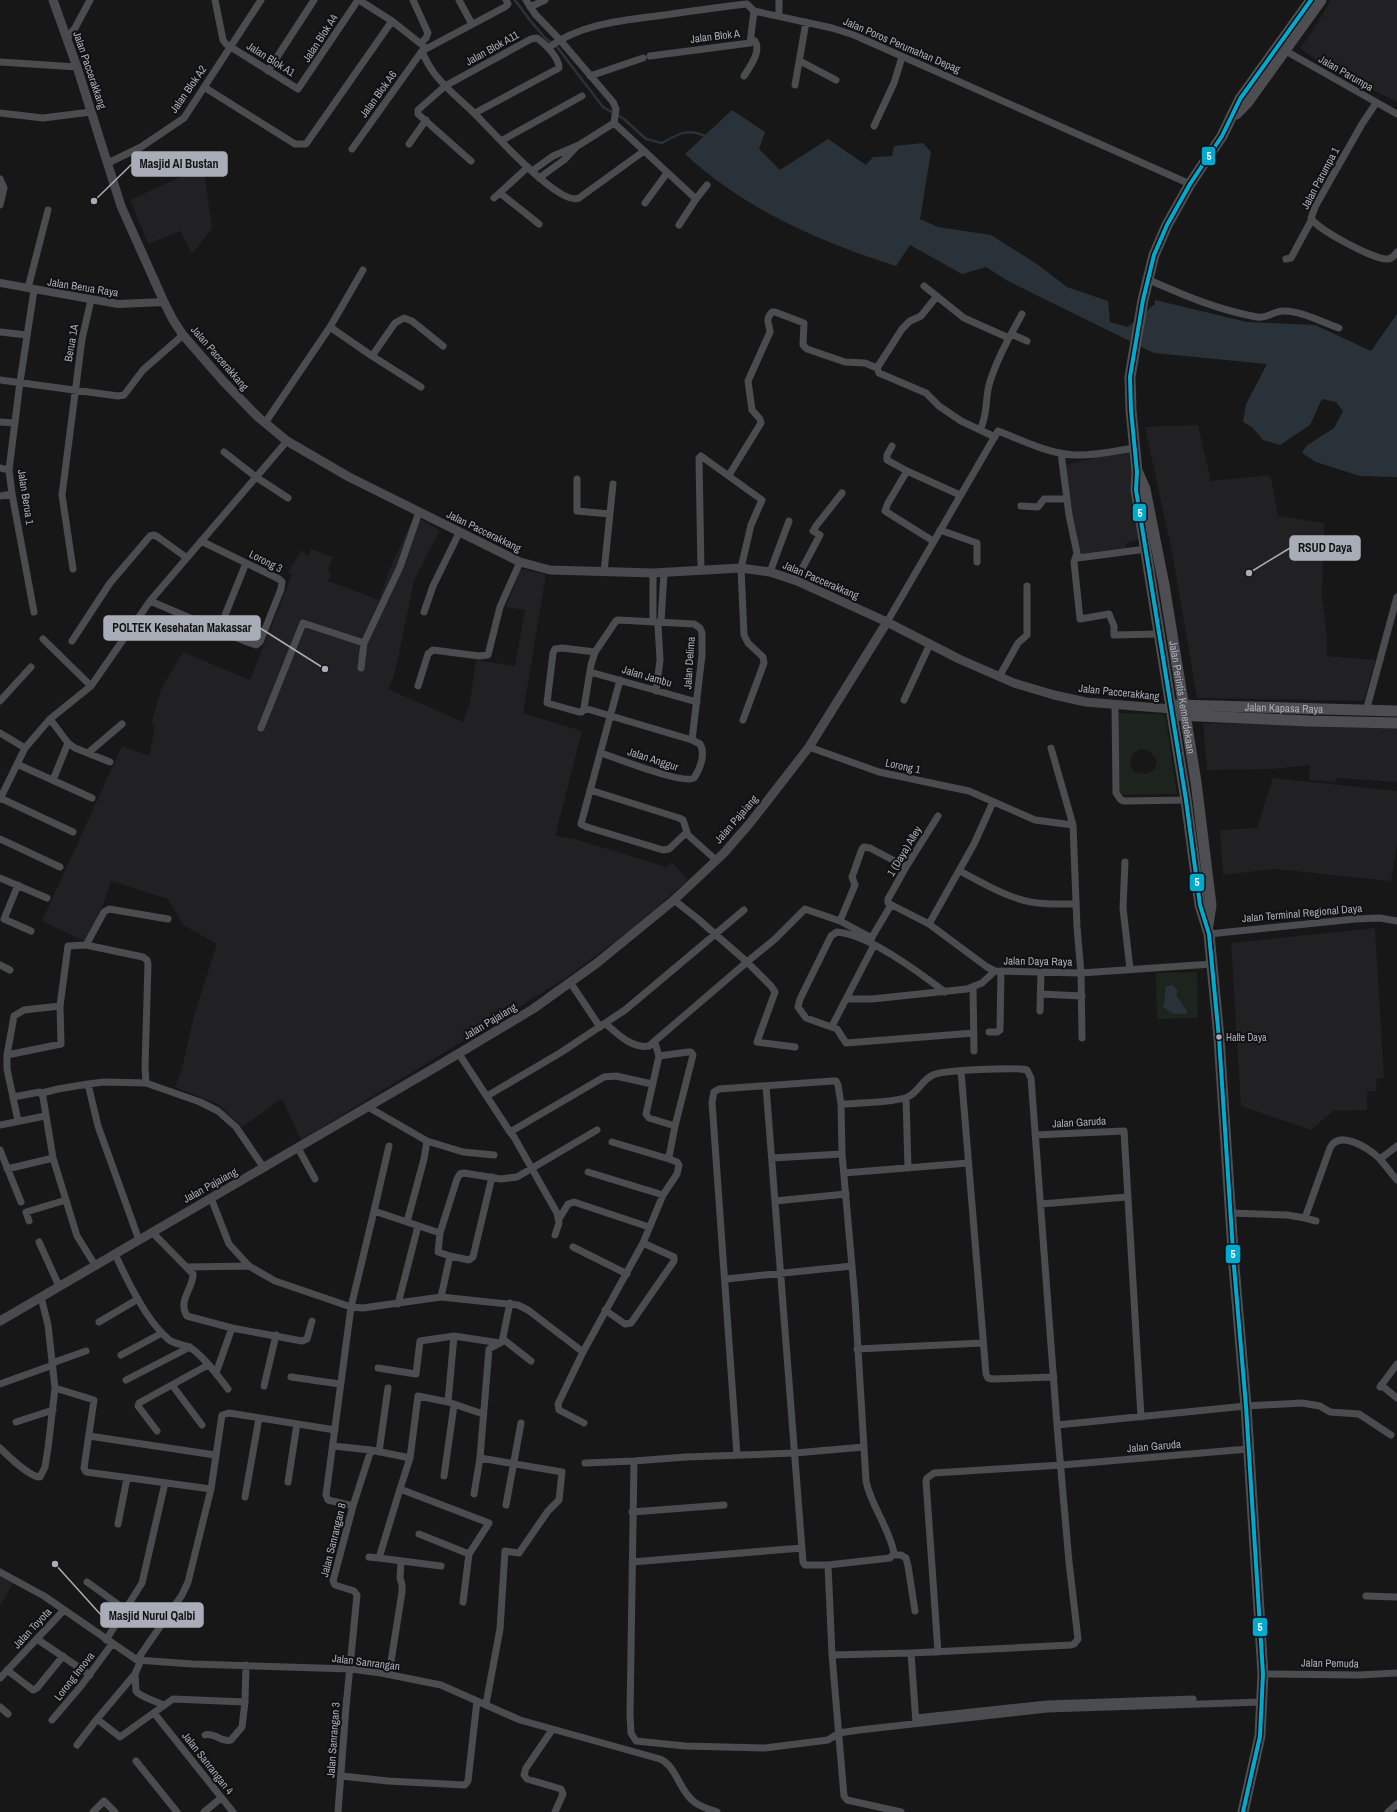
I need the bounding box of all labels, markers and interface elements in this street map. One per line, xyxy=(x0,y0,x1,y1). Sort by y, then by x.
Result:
street label: Jalan Blok A4 xyxy=(299,11,341,65)
street label: Jalan Poros Perumahan Depag xyxy=(841,14,963,76)
street label: Jalan Blok A xyxy=(690,26,741,46)
street label: Jalan Blok A11 xyxy=(463,28,521,68)
street label: Jalan Paccerakkang xyxy=(70,29,110,111)
street label: Jalan Blok A1 xyxy=(244,39,298,79)
street label: Jalan Parumpa xyxy=(1316,52,1376,94)
street label: Jalan Blok A2 xyxy=(167,63,209,115)
street label: Jalan Blok A6 xyxy=(356,68,400,120)
street label: Jalan Parumpa 1 xyxy=(1298,145,1342,211)
line badge: 5 xyxy=(1201,146,1216,166)
text: 5 xyxy=(1206,149,1212,163)
callout: Masjid Al Bustan xyxy=(132,152,227,176)
text: Masjid Al Bustan xyxy=(140,156,218,172)
street label: Jalan Berua Raya xyxy=(46,274,120,300)
street label: Berua 1A xyxy=(61,322,81,363)
street label: Jalan Paccerakkang xyxy=(188,323,252,393)
street label: Jalan Berua 1 xyxy=(15,468,37,526)
line badge: 5 xyxy=(1132,503,1147,522)
text: 5 xyxy=(1137,506,1143,520)
street label: Jalan Paccerakkang xyxy=(444,507,524,555)
callout: RSUD Daya xyxy=(1290,536,1360,560)
text: RSUD Daya xyxy=(1298,540,1353,556)
street label: Lorong 3 xyxy=(247,547,285,575)
street label: Jalan Paccerakkang xyxy=(781,558,861,602)
callout: POLTEK Kesehatan Makassar xyxy=(104,616,260,640)
text: POLTEK Kesehatan Makassar xyxy=(112,620,252,636)
street label: Jalan Delima xyxy=(680,636,698,690)
street label: Jalan Perintis Kemerdekaan xyxy=(1166,640,1198,755)
street label: Jalan Jambu xyxy=(620,662,674,690)
street label: Jalan Paccerakkang xyxy=(1078,681,1160,703)
street label: Jalan Kapasa Raya xyxy=(1245,700,1323,716)
street label: Jalan Anggur xyxy=(626,744,680,774)
street label: Lorong 1 xyxy=(884,755,922,777)
street label: Jalan Pajaiang xyxy=(711,792,761,846)
street label: 1 (Daya) Alley xyxy=(884,823,925,879)
line badge: 5 xyxy=(1189,873,1205,892)
text: 5 xyxy=(1194,875,1200,889)
street label: Jalan Terminal Regional Daya xyxy=(1241,901,1363,925)
street label: Jalan Daya Raya xyxy=(1004,953,1072,969)
street label: Jalan Pajaiang xyxy=(461,1000,519,1042)
place label: Halte Daya xyxy=(1226,1031,1267,1044)
marker: Halte Daya xyxy=(1214,1032,1224,1042)
street label: Jalan Garuda xyxy=(1052,1114,1106,1130)
street label: Jalan Pajaiang xyxy=(181,1164,239,1206)
line badge: 5 xyxy=(1225,1244,1241,1264)
text: 5 xyxy=(1230,1247,1236,1261)
street label: Jalan Garuda xyxy=(1126,1437,1182,1455)
street label: Jalan Sanrangan 8 xyxy=(317,1502,349,1578)
callout: Masjid Nurul Qalbi xyxy=(101,1603,203,1627)
street label: Jalan Toyota xyxy=(10,1605,54,1651)
text: Masjid Nurul Qalbi xyxy=(109,1608,195,1624)
line badge: 5 xyxy=(1252,1617,1268,1637)
text: 5 xyxy=(1257,1620,1263,1634)
street label: Lorong Innova xyxy=(51,1649,97,1703)
street label: Jalan Sanrangan xyxy=(331,1651,401,1673)
street label: Jalan Pemuda xyxy=(1301,1655,1359,1671)
street label: Jalan Sanrangan 3 xyxy=(323,1702,343,1778)
street label: Jalan Sanrangan 4 xyxy=(179,1729,237,1797)

